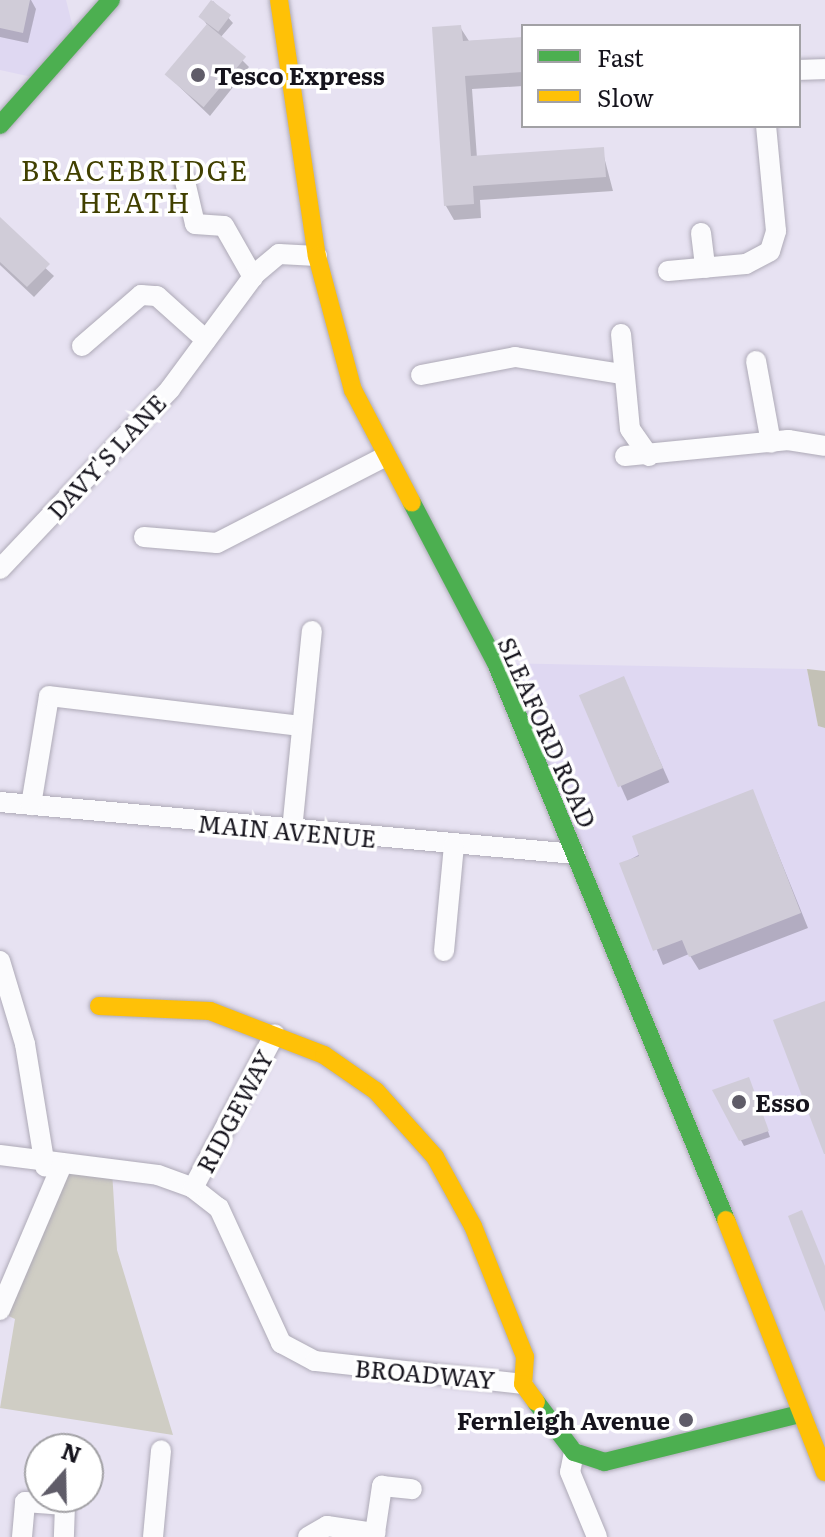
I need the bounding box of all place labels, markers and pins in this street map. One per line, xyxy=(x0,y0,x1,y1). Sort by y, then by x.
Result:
place label: Tesco Express xyxy=(214,61,385,89)
marker: Tesco Express xyxy=(189,66,207,84)
place label: Esso xyxy=(755,1088,810,1116)
marker: Esso xyxy=(730,1093,748,1111)
place label: Fernleigh Avenue xyxy=(457,1406,670,1434)
marker: Fernleigh Avenue xyxy=(677,1411,695,1429)

